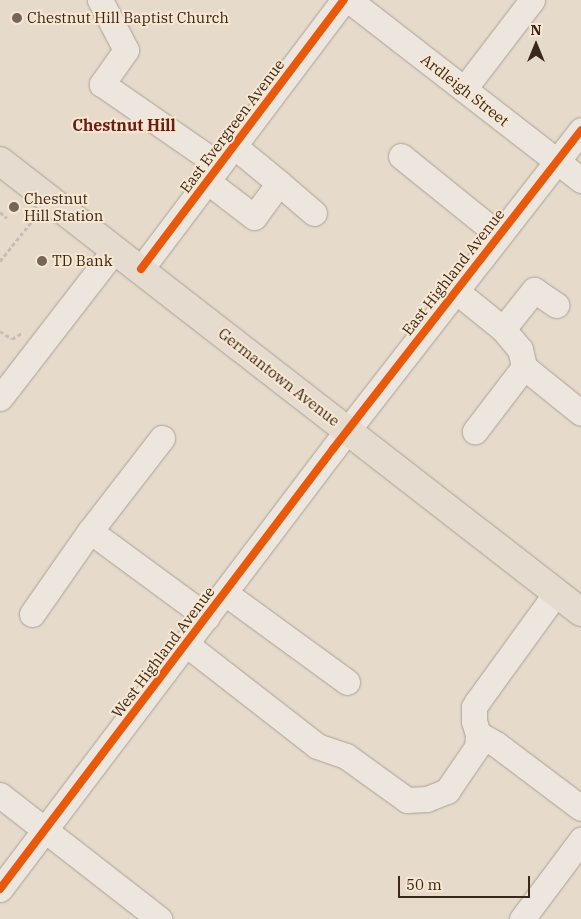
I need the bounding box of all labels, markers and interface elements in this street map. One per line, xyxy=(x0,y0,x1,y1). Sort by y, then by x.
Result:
place label: Chestnut Hill Baptist Church xyxy=(27,9,229,27)
marker: Chestnut Hill Baptist Church xyxy=(11,12,23,24)
north arrow xyxy=(511,20,561,70)
text: N xyxy=(530,21,542,39)
street label: Ardleigh Street xyxy=(418,50,512,130)
street label: East Evergreen Avenue xyxy=(176,56,288,196)
district label: Chestnut Hill xyxy=(72,115,176,135)
place label: Chestnut Hill Station xyxy=(24,189,103,224)
marker: Chestnut Hill Station xyxy=(8,201,20,213)
street label: East Highland Avenue xyxy=(398,205,508,339)
place label: TD Bank xyxy=(52,252,112,270)
marker: TD Bank xyxy=(36,255,48,267)
street label: Germantown Avenue xyxy=(215,324,343,430)
street label: West Highland Avenue xyxy=(108,583,218,721)
scale bar xyxy=(401,866,534,898)
text: 50 m xyxy=(406,875,442,894)

